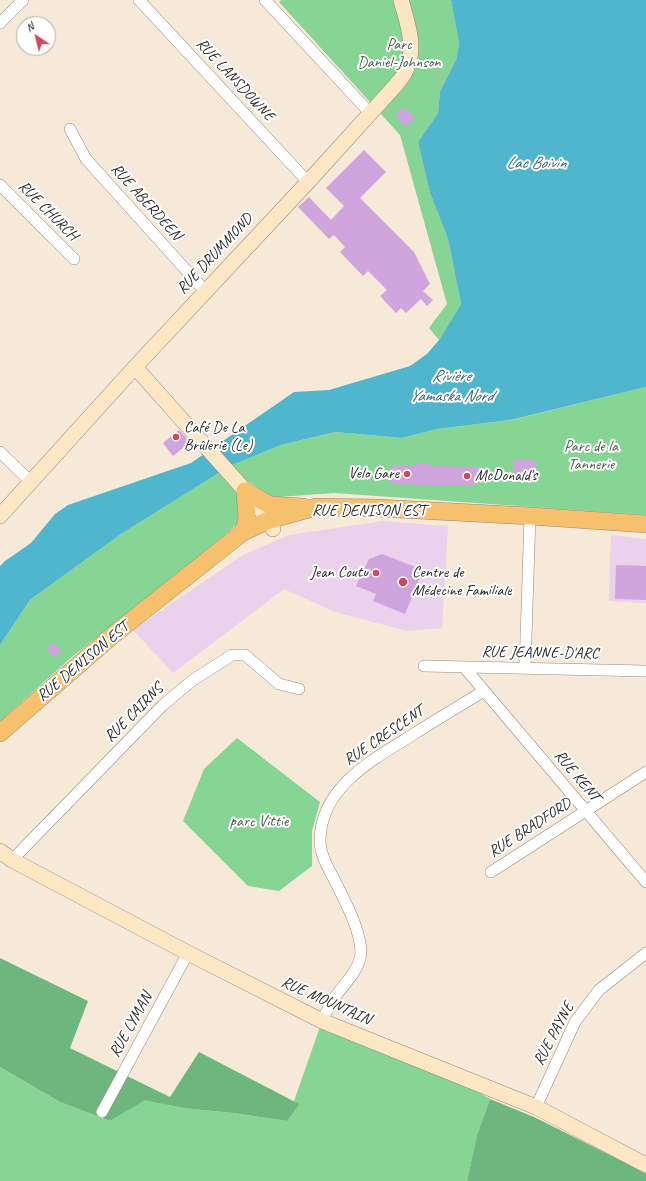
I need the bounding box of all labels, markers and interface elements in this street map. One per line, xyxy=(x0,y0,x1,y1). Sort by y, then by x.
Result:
north arrow xyxy=(16,16,56,56)
text: N xyxy=(23,19,36,35)
street label: RUE LANSDOWNE xyxy=(192,35,278,125)
park label: Parc Daniel-Johnson xyxy=(358,35,440,73)
water label: Lac Boivin xyxy=(506,154,566,174)
street label: RUE ABERDEEN xyxy=(107,160,185,244)
street label: RUE CHURCH xyxy=(14,177,82,245)
street label: RUE DRUMMOND xyxy=(173,210,257,298)
water label: Rivière Yamaska Nord xyxy=(409,367,493,407)
place label: Café De La Brûlerie (Le) xyxy=(184,418,252,456)
marker: Café De La Brûlerie (Le) xyxy=(171,432,181,442)
park label: Parc de la Tannerie xyxy=(564,437,618,475)
place label: Velo Gare xyxy=(348,464,399,484)
place label: McDonald's xyxy=(475,466,537,486)
marker: Velo Gare xyxy=(402,469,412,479)
marker: McDonald's xyxy=(462,471,472,481)
street label: RUE DENISON EST xyxy=(312,501,426,521)
place label: Jean Coutu xyxy=(310,563,368,583)
place label: Centre de Médecine Familiale xyxy=(412,563,511,601)
marker: Jean Coutu xyxy=(371,568,381,578)
marker: Centre de Médecine Familiale xyxy=(397,576,409,588)
street label: RUE DENISON EST xyxy=(33,618,133,706)
street label: RUE JEANNE-D'ARC xyxy=(481,642,599,664)
street label: RUE CAIRNS xyxy=(101,680,167,746)
street label: RUE CRESCENT xyxy=(340,702,428,770)
street label: RUE KENT xyxy=(550,746,604,806)
street label: RUE BRADFORD xyxy=(485,794,575,862)
park label: parc Vittie xyxy=(230,812,288,832)
street label: RUE MOUNTAIN xyxy=(278,973,374,1029)
street label: RUE LYMAN xyxy=(105,989,157,1061)
street label: RUE PAYNE xyxy=(529,999,579,1069)

